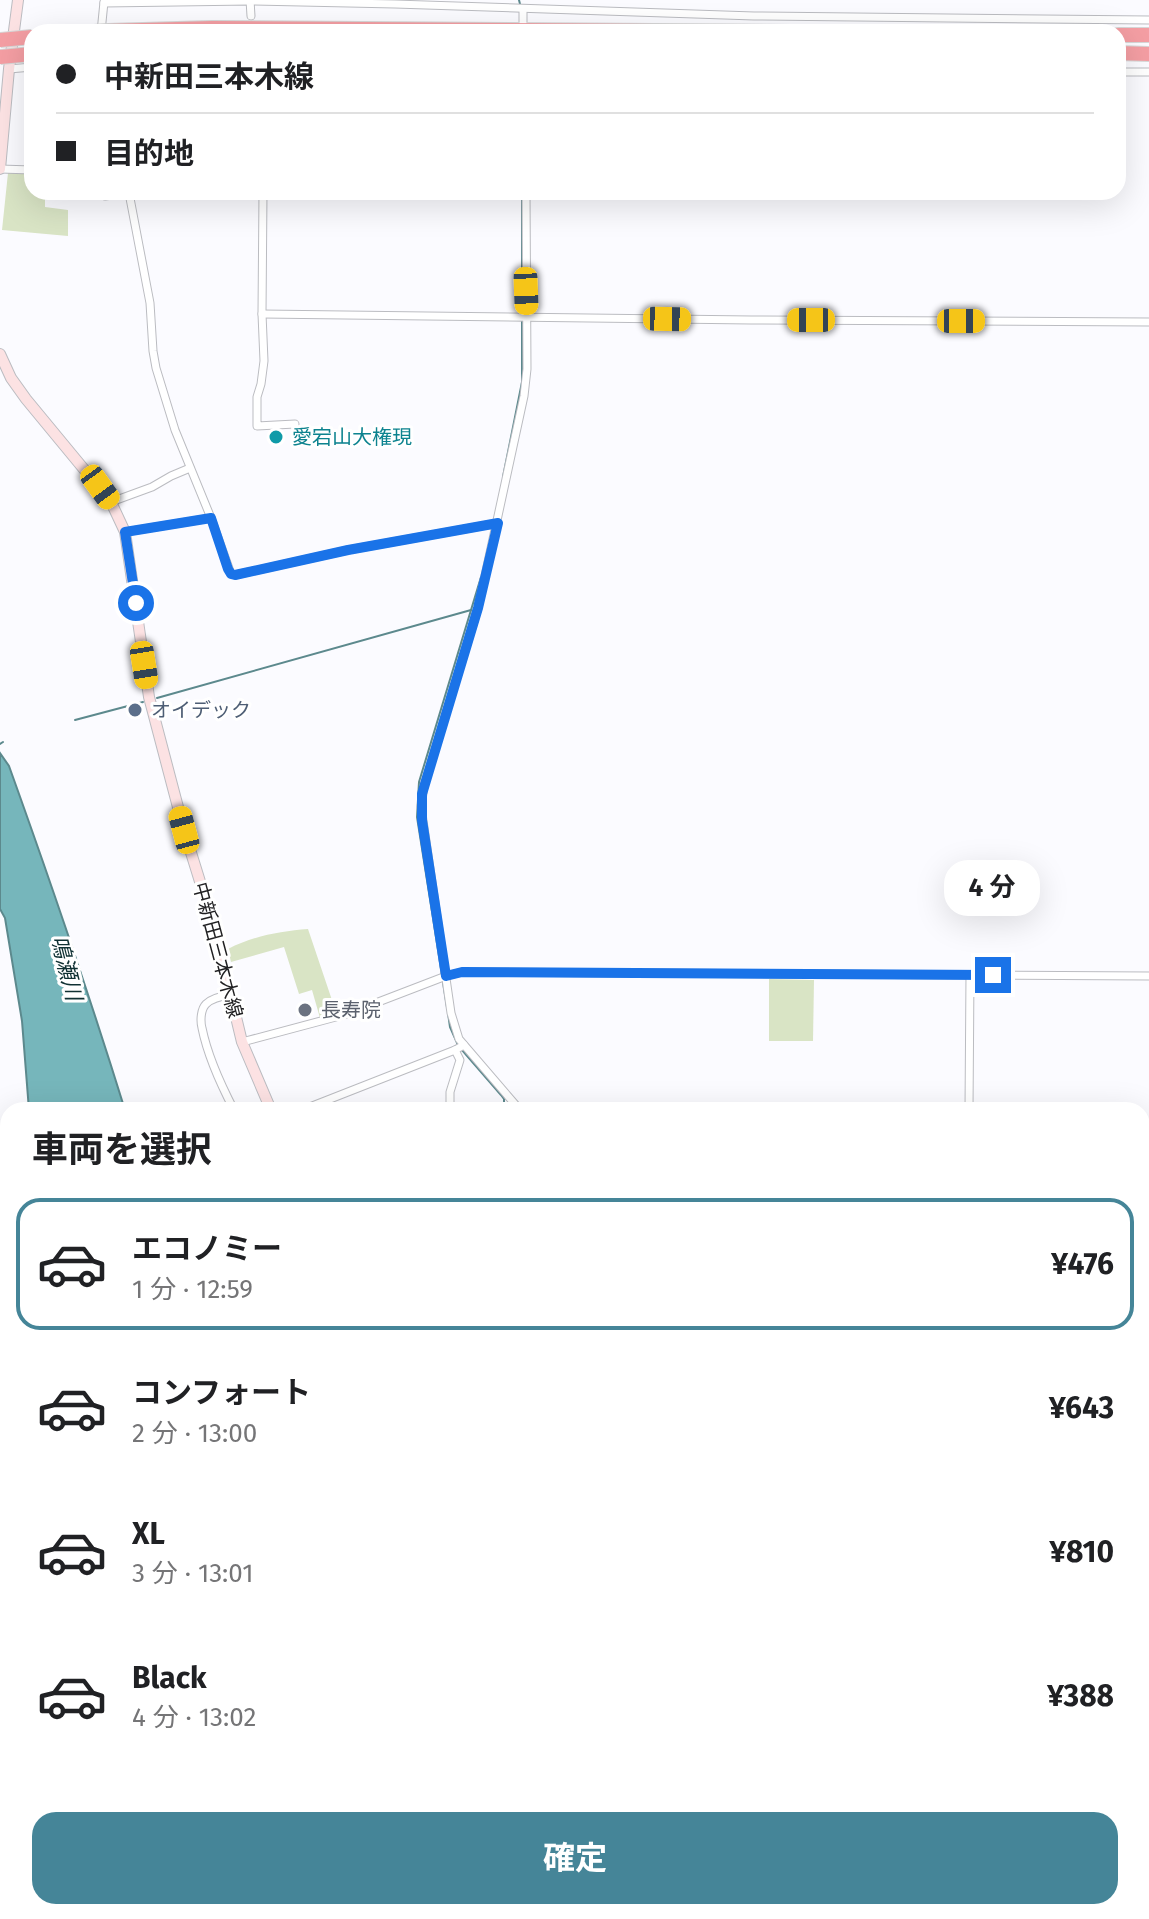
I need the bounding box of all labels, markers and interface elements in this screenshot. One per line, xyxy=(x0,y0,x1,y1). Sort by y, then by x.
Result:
text: 中新田三本木線 xyxy=(104,59,314,95)
text: 目的地 xyxy=(104,136,194,172)
car xyxy=(513,267,539,315)
car xyxy=(643,307,691,331)
car xyxy=(787,308,835,332)
car xyxy=(937,309,985,333)
place label: 愛宕山大権現 xyxy=(292,425,412,449)
marker: 愛宕山大権現 xyxy=(267,428,285,446)
car xyxy=(76,461,124,513)
route start xyxy=(118,585,154,621)
car xyxy=(128,639,160,691)
place label: オイデック xyxy=(151,698,251,722)
marker: オイデック xyxy=(126,701,144,719)
car xyxy=(166,804,202,856)
callout: 4 分 xyxy=(945,859,1041,915)
text: 4 分 xyxy=(969,872,1015,903)
street label: 中新田三本木線 xyxy=(188,879,248,1021)
water label: 鳴瀬川 xyxy=(45,933,88,1005)
route end xyxy=(975,957,1011,993)
place label: 長寿院 xyxy=(321,998,381,1022)
marker: 長寿院 xyxy=(296,1001,314,1019)
text: 車両を選択 xyxy=(32,1128,212,1172)
icon: car xyxy=(36,1228,108,1300)
text: エコノミー xyxy=(132,1231,282,1267)
text: ¥476 xyxy=(1051,1246,1114,1282)
text: 1 分 · 12:59 xyxy=(132,1274,253,1305)
icon: car xyxy=(36,1372,108,1444)
text: コンフォート xyxy=(132,1375,311,1411)
text: ¥643 xyxy=(1049,1390,1114,1426)
text: 2 分 · 13:00 xyxy=(132,1418,257,1449)
icon: car xyxy=(36,1516,108,1588)
text: XL xyxy=(132,1516,165,1552)
text: ¥810 xyxy=(1049,1534,1114,1570)
text: 3 分 · 13:01 xyxy=(132,1558,253,1589)
icon: car xyxy=(36,1660,108,1732)
text: Black xyxy=(132,1660,207,1696)
text: ¥388 xyxy=(1047,1678,1114,1714)
text: 4 分 · 13:02 xyxy=(132,1702,256,1733)
button: 確定 xyxy=(32,1812,1118,1904)

